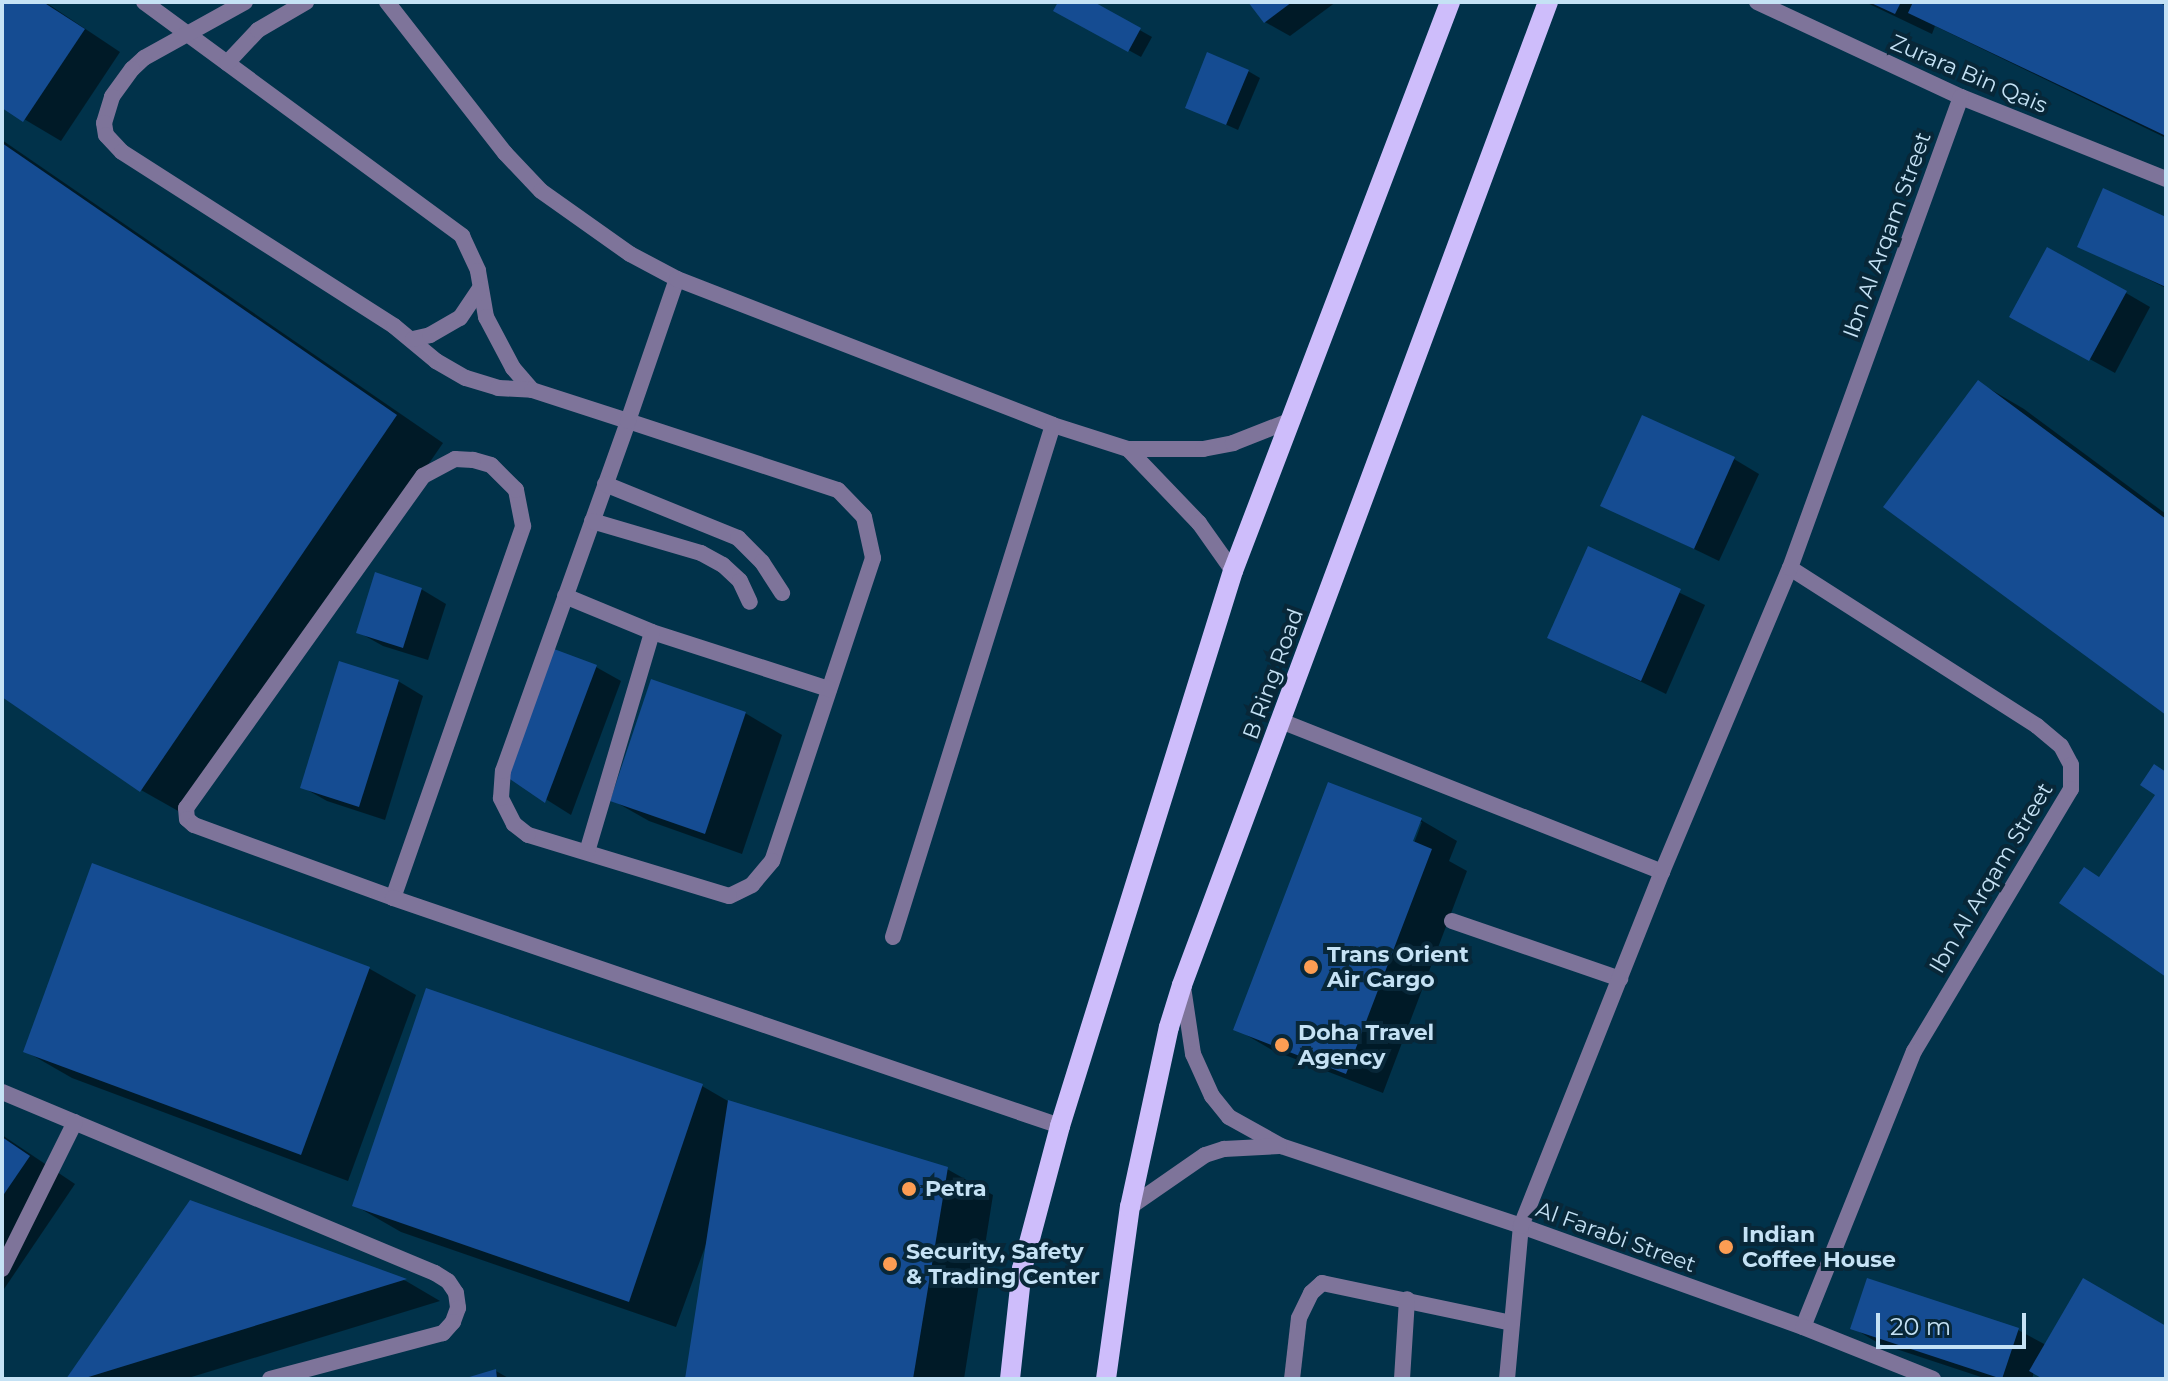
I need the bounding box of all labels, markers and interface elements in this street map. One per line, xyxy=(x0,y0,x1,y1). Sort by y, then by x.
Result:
street label: Zurara Bin Qais xyxy=(1887,29,2051,119)
street label: Ibn Al Arqam Street xyxy=(1837,128,1937,342)
street label: B Ring Road xyxy=(1237,605,1309,743)
street label: Ibn Al Arqam Street xyxy=(1924,778,2058,978)
place label: Trans Orient Air Cargo xyxy=(1327,941,1469,992)
marker: Trans Orient Air Cargo xyxy=(1302,958,1320,976)
place label: Doha Travel Agency xyxy=(1298,1019,1434,1070)
marker: Doha Travel Agency xyxy=(1273,1036,1291,1054)
place label: Petra xyxy=(925,1176,987,1202)
marker: Petra xyxy=(900,1180,918,1198)
street label: Al Farabi Street xyxy=(1533,1196,1699,1278)
place label: Indian Coffee House xyxy=(1742,1221,1896,1272)
place label: Security, Safety & Trading Center xyxy=(906,1238,1100,1290)
marker: Indian Coffee House xyxy=(1717,1238,1735,1256)
marker: Security, Safety & Trading Center xyxy=(881,1255,899,1273)
scale bar xyxy=(1880,1297,2030,1347)
text: 20 m xyxy=(1890,1312,1951,1341)

